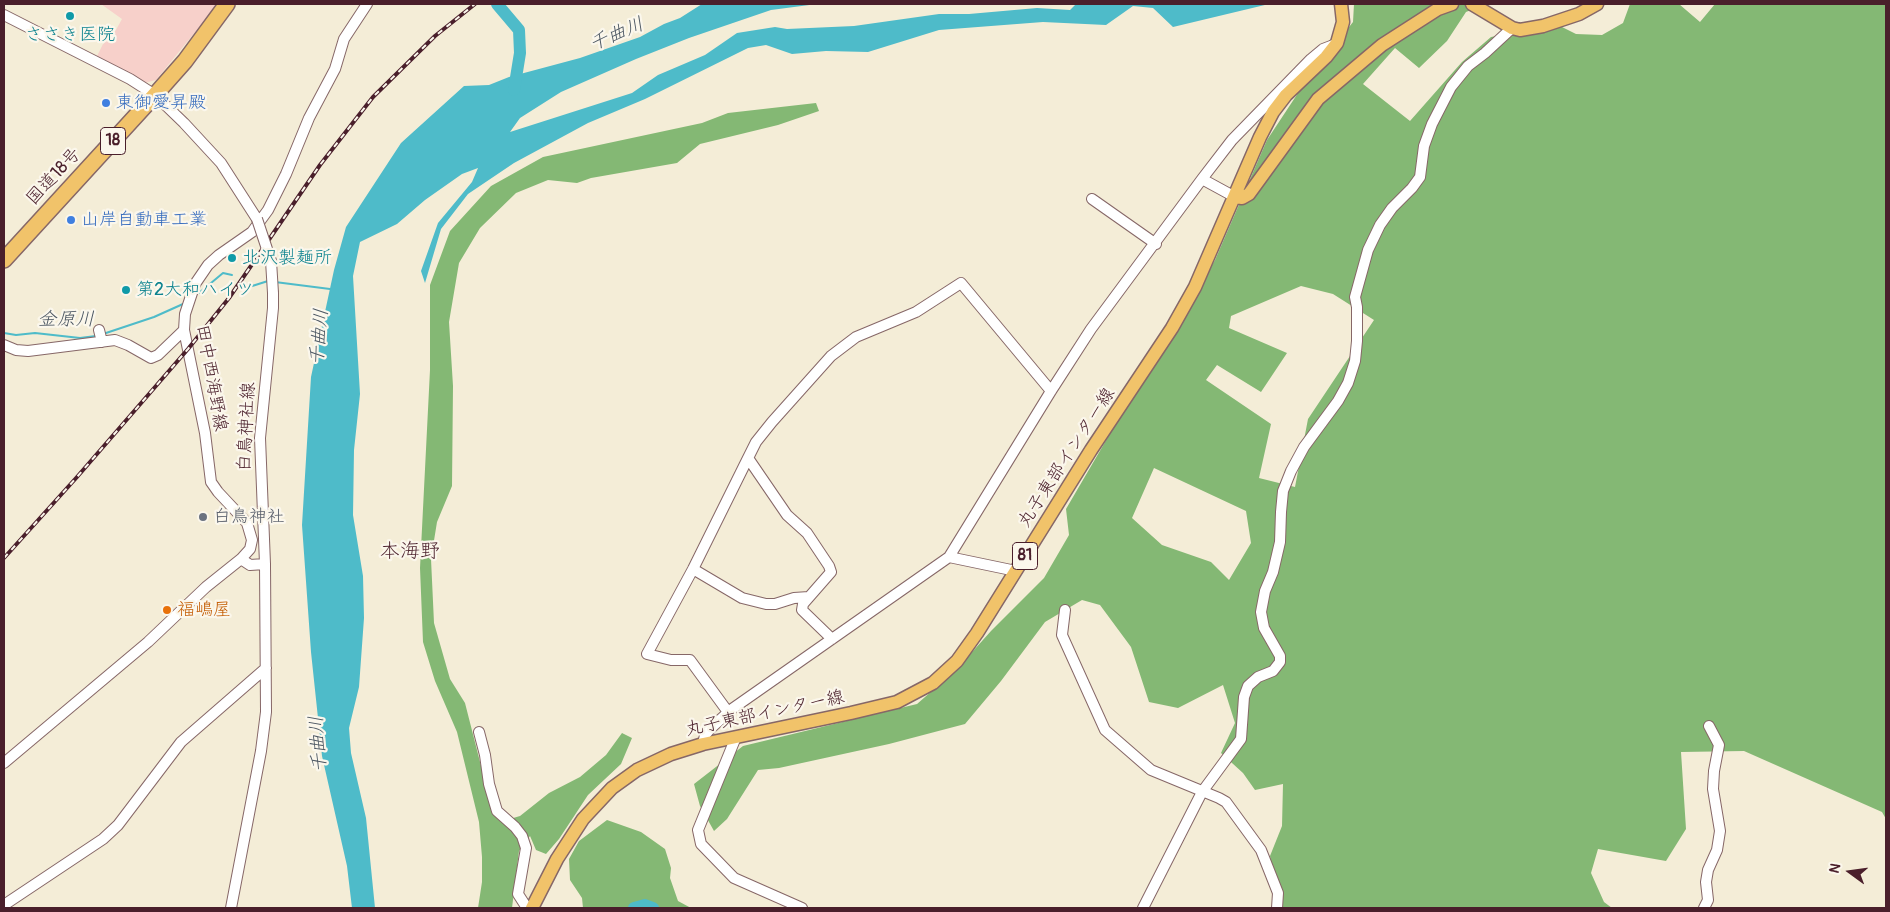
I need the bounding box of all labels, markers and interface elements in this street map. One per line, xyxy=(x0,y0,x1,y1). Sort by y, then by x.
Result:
marker: ささき医院 xyxy=(64,10,76,22)
water label: 千曲川 xyxy=(586,13,648,57)
place label: ささき医院 xyxy=(25,24,115,46)
place label: 東御愛昇殿 xyxy=(116,92,206,114)
marker: 東御愛昇殿 xyxy=(100,97,112,109)
road number: 18 xyxy=(100,128,126,154)
street label: 国道18号 xyxy=(22,144,86,210)
place label: 山岸自動車工業 xyxy=(81,209,207,231)
marker: 山岸自動車工業 xyxy=(65,214,77,226)
place label: 北沢製麺所 xyxy=(242,247,332,269)
marker: 北沢製麺所 xyxy=(226,252,238,264)
place label: 第2大和ハイツ xyxy=(136,279,254,301)
marker: 第2大和ハイツ xyxy=(120,284,132,296)
water label: 千曲川 xyxy=(306,308,334,366)
water label: 金原川 xyxy=(38,309,94,331)
street label: 田中西海野線 xyxy=(191,323,231,433)
street label: 白鳥神社線 xyxy=(234,381,260,473)
street label: 丸子東部インター線 xyxy=(1014,384,1120,532)
place label: 白鳥神社 xyxy=(213,506,285,528)
marker: 白鳥神社 xyxy=(197,511,209,523)
district label: 本海野 xyxy=(380,540,440,564)
road number: 81 xyxy=(1012,542,1038,570)
place label: 福嶋屋 xyxy=(177,599,231,621)
marker: 福嶋屋 xyxy=(161,604,173,616)
street label: 丸子東部インター線 xyxy=(684,687,846,741)
water label: 千曲川 xyxy=(306,715,332,773)
north arrow xyxy=(1825,847,1875,897)
text: N xyxy=(1826,862,1844,875)

